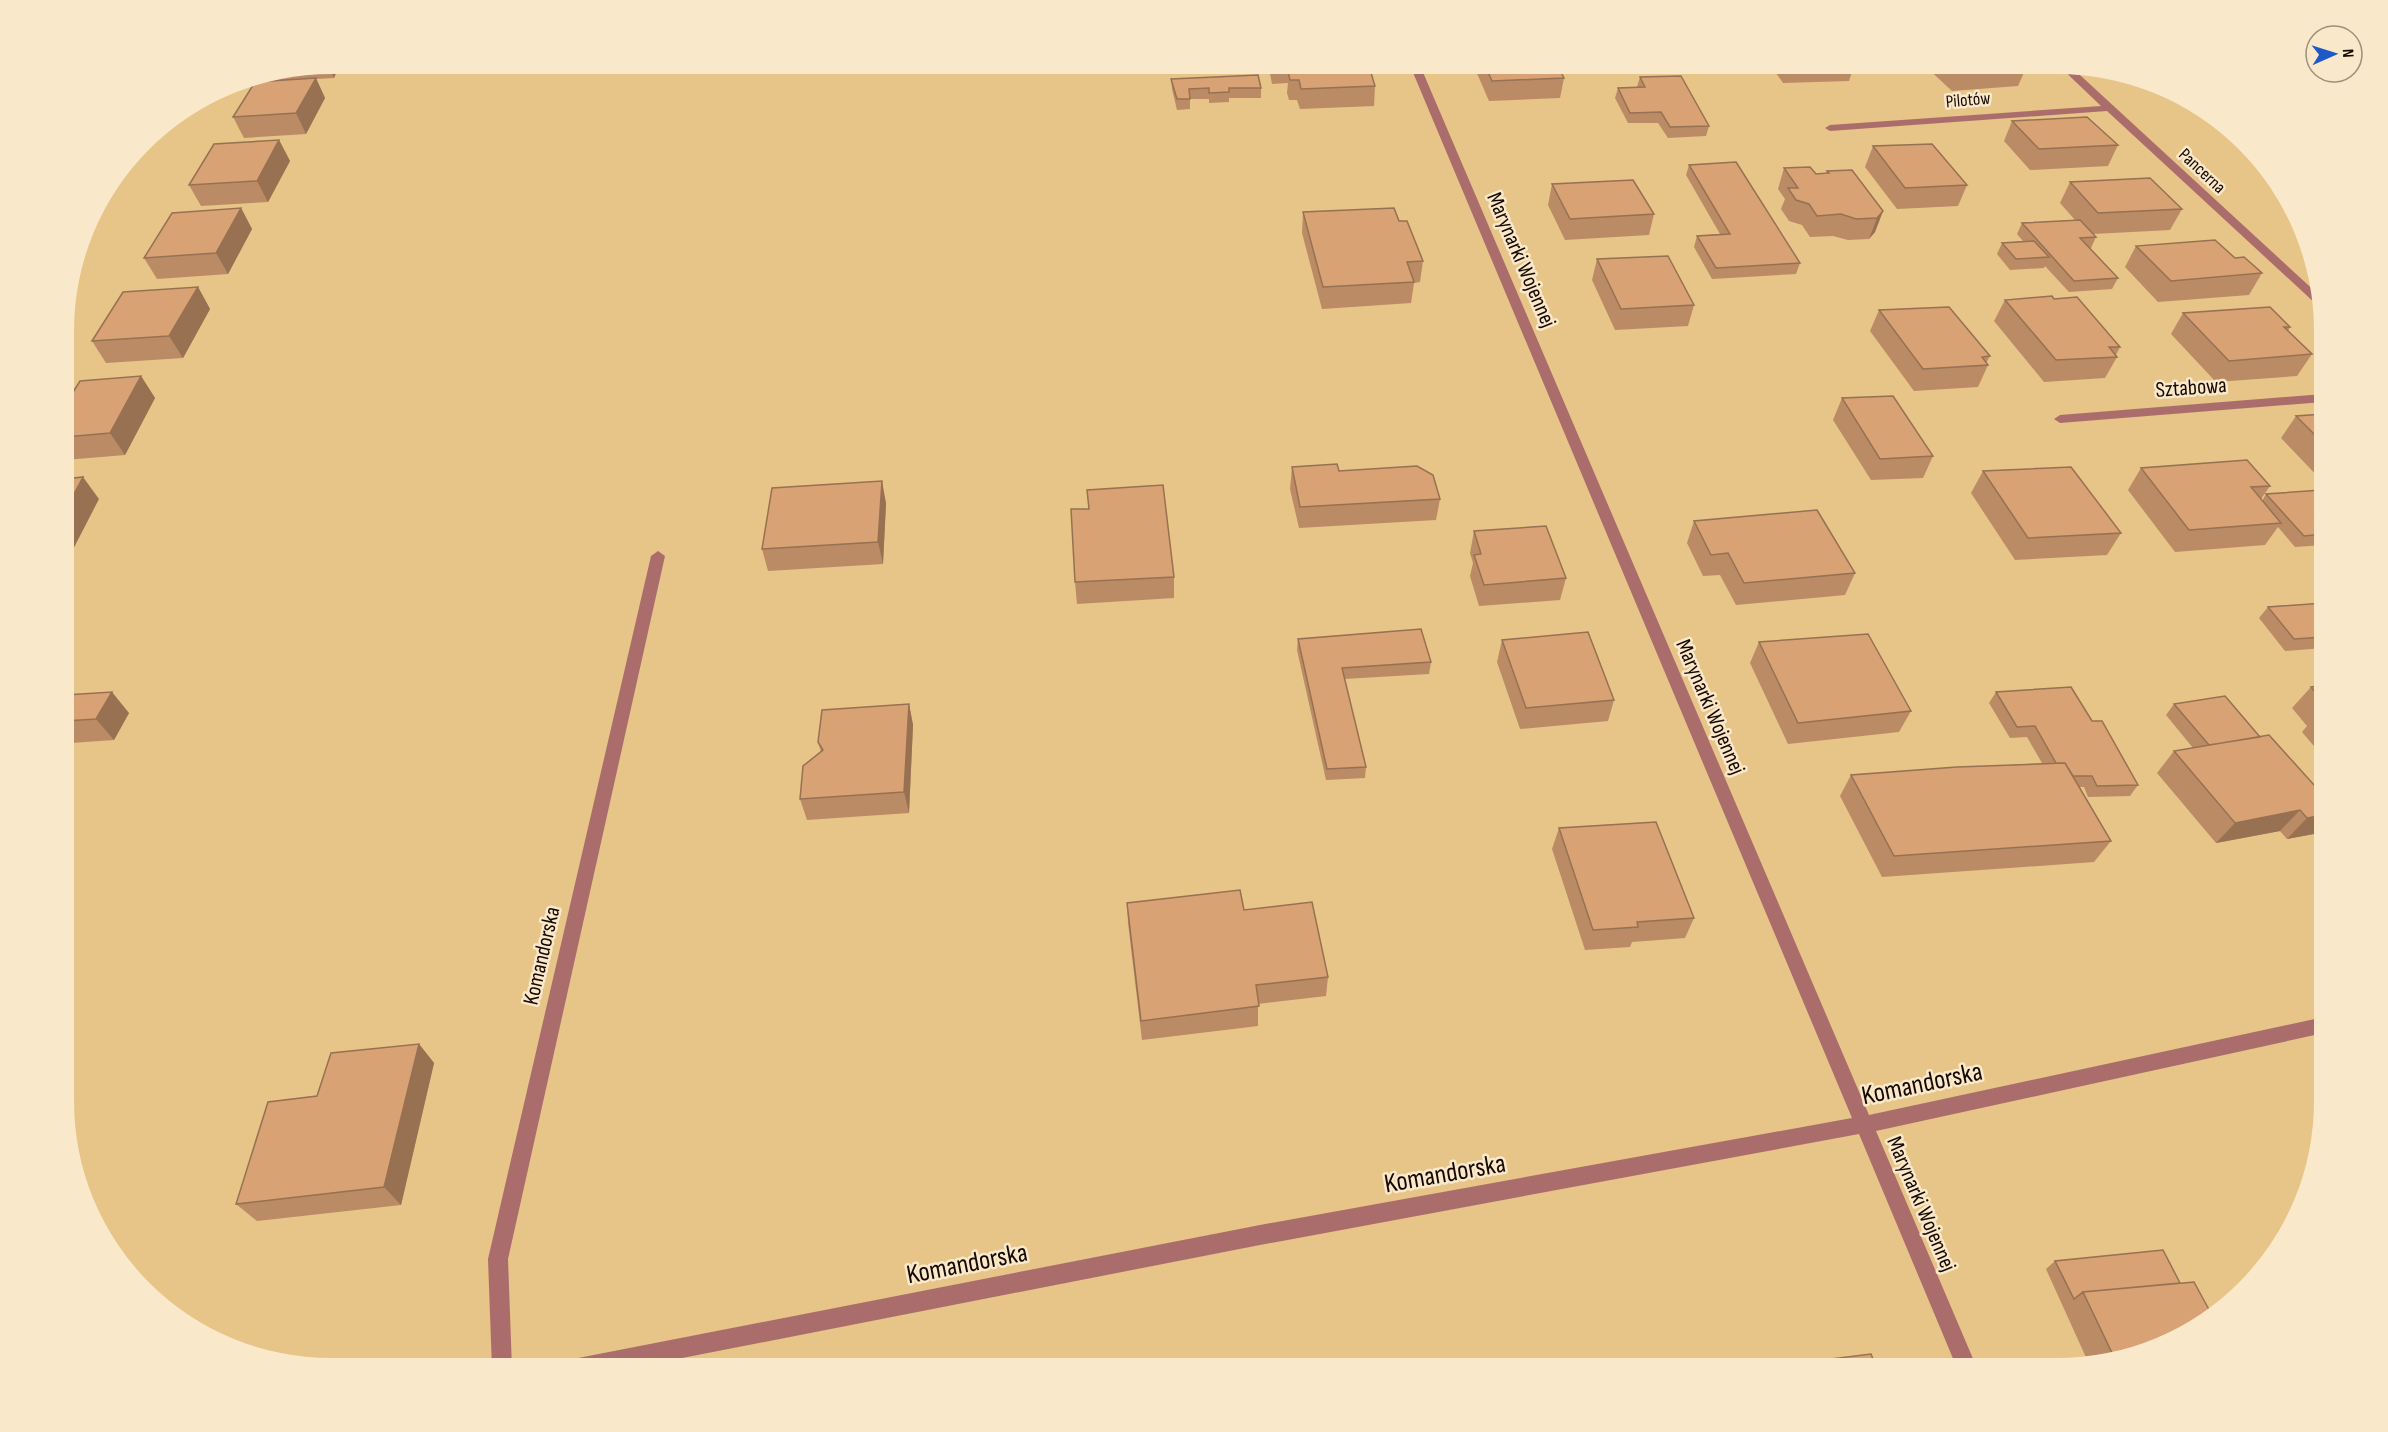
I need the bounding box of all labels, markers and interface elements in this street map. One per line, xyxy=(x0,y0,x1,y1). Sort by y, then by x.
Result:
north arrow xyxy=(2304,24,2364,84)
text: N xyxy=(2338,49,2357,58)
street label: Pilotów xyxy=(1945,88,1991,112)
street label: Pancerna xyxy=(2174,144,2230,198)
street label: Marynarki Wojennej xyxy=(1480,188,1562,332)
street label: Sztabowa xyxy=(2155,372,2227,404)
street label: Marynarki Wojennej xyxy=(1669,635,1751,779)
street label: Komandorska xyxy=(518,904,566,1008)
street label: Komandorska xyxy=(1859,1056,1985,1112)
street label: Marynarki Wojennej xyxy=(1880,1132,1962,1276)
street label: Komandorska xyxy=(1382,1148,1508,1200)
street label: Komandorska xyxy=(904,1237,1030,1291)

